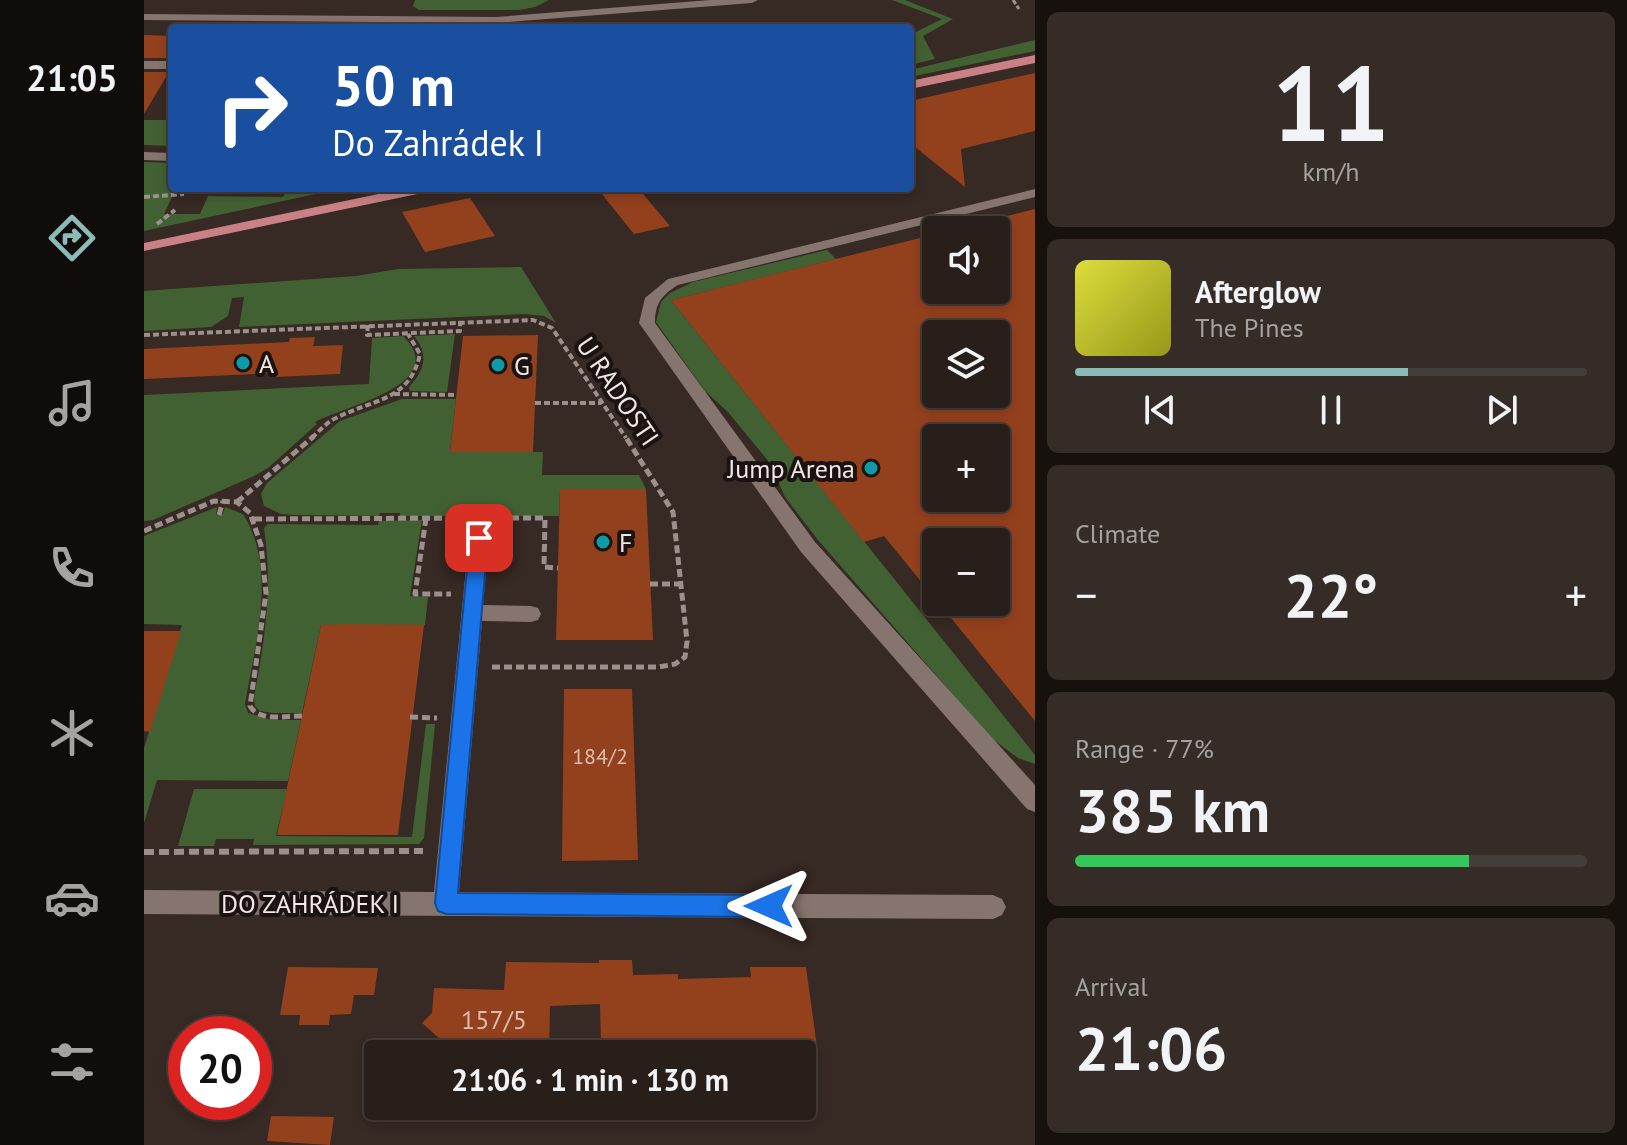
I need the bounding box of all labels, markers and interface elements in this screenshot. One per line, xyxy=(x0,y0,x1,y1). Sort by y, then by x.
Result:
text: 11 xyxy=(1272,35,1390,170)
text: 50 m xyxy=(332,49,455,121)
text: 21:05 xyxy=(26,54,118,101)
icon: right xyxy=(200,56,304,160)
text: Do Zahrádek I xyxy=(332,119,544,166)
text: km/h xyxy=(1303,155,1360,188)
icon: directions xyxy=(44,210,100,266)
map controls xyxy=(922,216,1010,616)
button: sound xyxy=(922,216,1010,304)
text: Afterglow xyxy=(1195,272,1321,311)
text: The Pines xyxy=(1195,311,1304,344)
button: layers xyxy=(922,320,1010,408)
street label: U RADOSTI xyxy=(570,330,666,452)
place label: A xyxy=(259,347,274,380)
place label: G xyxy=(514,349,530,382)
marker: A xyxy=(234,354,252,372)
marker: G xyxy=(489,356,507,374)
icon: music xyxy=(44,375,100,431)
icon: previous xyxy=(1138,388,1182,432)
icon: pause xyxy=(1309,388,1353,432)
icon: next xyxy=(1480,388,1524,432)
button: + xyxy=(922,424,1010,512)
place label: Jump Arena xyxy=(727,452,855,485)
marker: Jump Arena xyxy=(862,459,880,477)
pin xyxy=(445,504,513,572)
icon: arrive xyxy=(457,516,501,560)
text: Climate xyxy=(1075,517,1160,550)
place label: F xyxy=(619,526,632,559)
button: − xyxy=(922,528,1010,616)
marker: F xyxy=(594,533,612,551)
icon: phone xyxy=(44,540,100,596)
text: 22° xyxy=(1284,556,1378,634)
text: − xyxy=(1075,566,1097,623)
text: + xyxy=(1565,566,1587,623)
icon: climate xyxy=(44,705,100,761)
text: Range · 77% xyxy=(1075,732,1214,765)
house number: 184/2 xyxy=(572,742,628,770)
text: 385 km xyxy=(1075,771,1270,849)
position arrow xyxy=(727,864,811,948)
icon: car xyxy=(44,870,100,926)
street label: DO ZAHRÁDEK I xyxy=(221,887,399,920)
text: Arrival xyxy=(1075,970,1148,1003)
house number: 157/5 xyxy=(461,1003,527,1036)
text: 21:06 xyxy=(1075,1009,1227,1087)
speed limit sign: 20 xyxy=(168,1016,272,1120)
icon: filters xyxy=(44,1034,100,1090)
text: 21:06 · 1 min · 130 m xyxy=(451,1060,729,1099)

